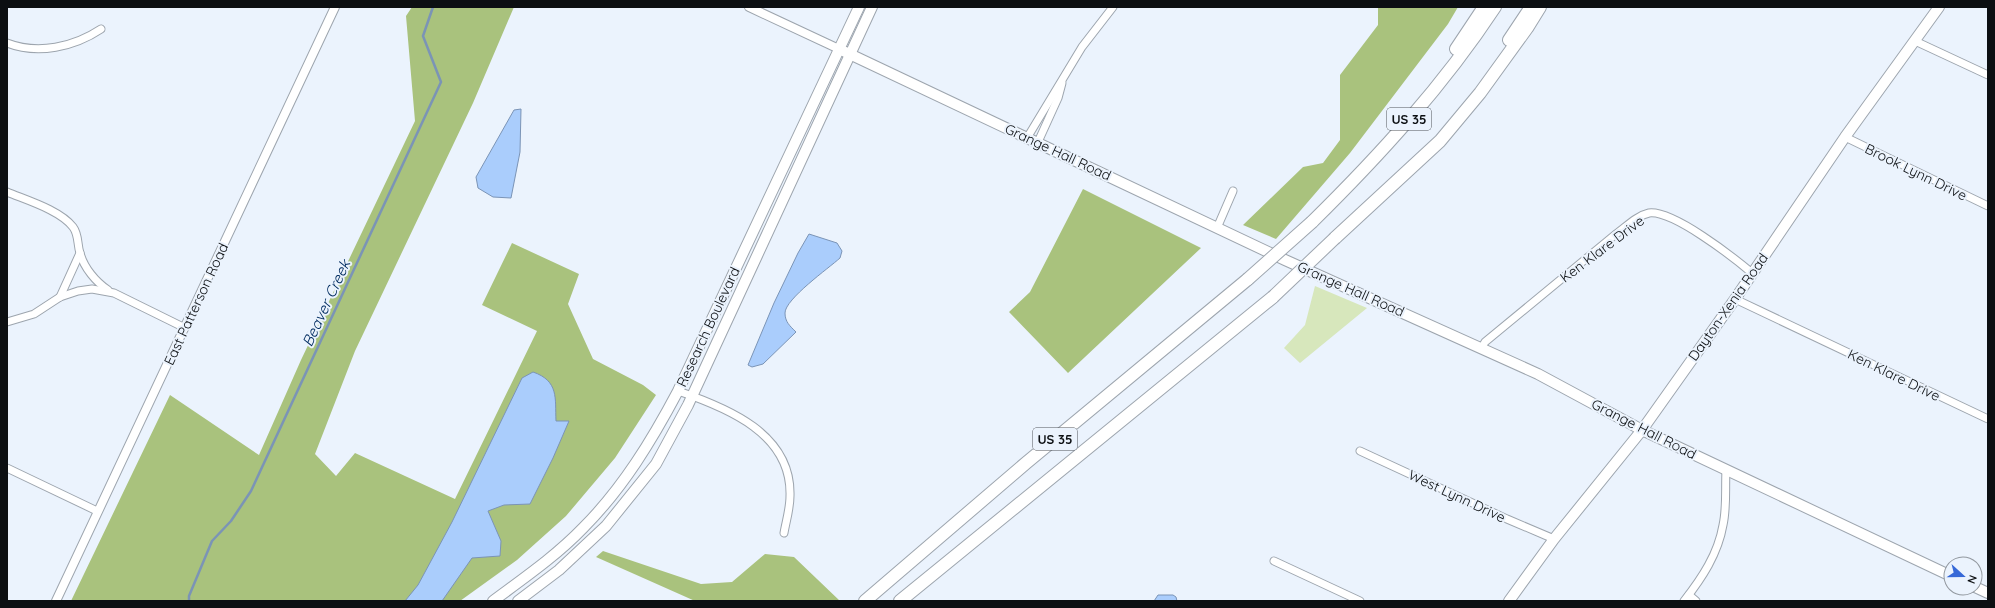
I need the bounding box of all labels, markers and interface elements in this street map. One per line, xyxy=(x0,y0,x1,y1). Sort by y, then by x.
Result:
road number: US 35 xyxy=(1387,108,1431,130)
street label: Grange Hall Road xyxy=(1002,119,1114,185)
street label: Brook Lynn Drive xyxy=(1862,140,1970,205)
street label: Ken Klare Drive xyxy=(1556,211,1648,286)
street label: East Patterson Road xyxy=(160,240,232,368)
street label: Dayton-Xenia Road xyxy=(1684,250,1772,364)
water label: Beaver Creek xyxy=(298,255,355,349)
street label: Grange Hall Road xyxy=(1295,257,1407,321)
street label: Research Boulevard xyxy=(672,264,744,390)
street label: Ken Klare Drive xyxy=(1845,345,1943,405)
street label: Grange Hall Road xyxy=(1589,395,1699,463)
road number: US 35 xyxy=(1033,428,1077,450)
street label: West Lynn Drive xyxy=(1406,466,1509,526)
north arrow xyxy=(1943,556,1983,596)
text: N xyxy=(1964,573,1980,586)

